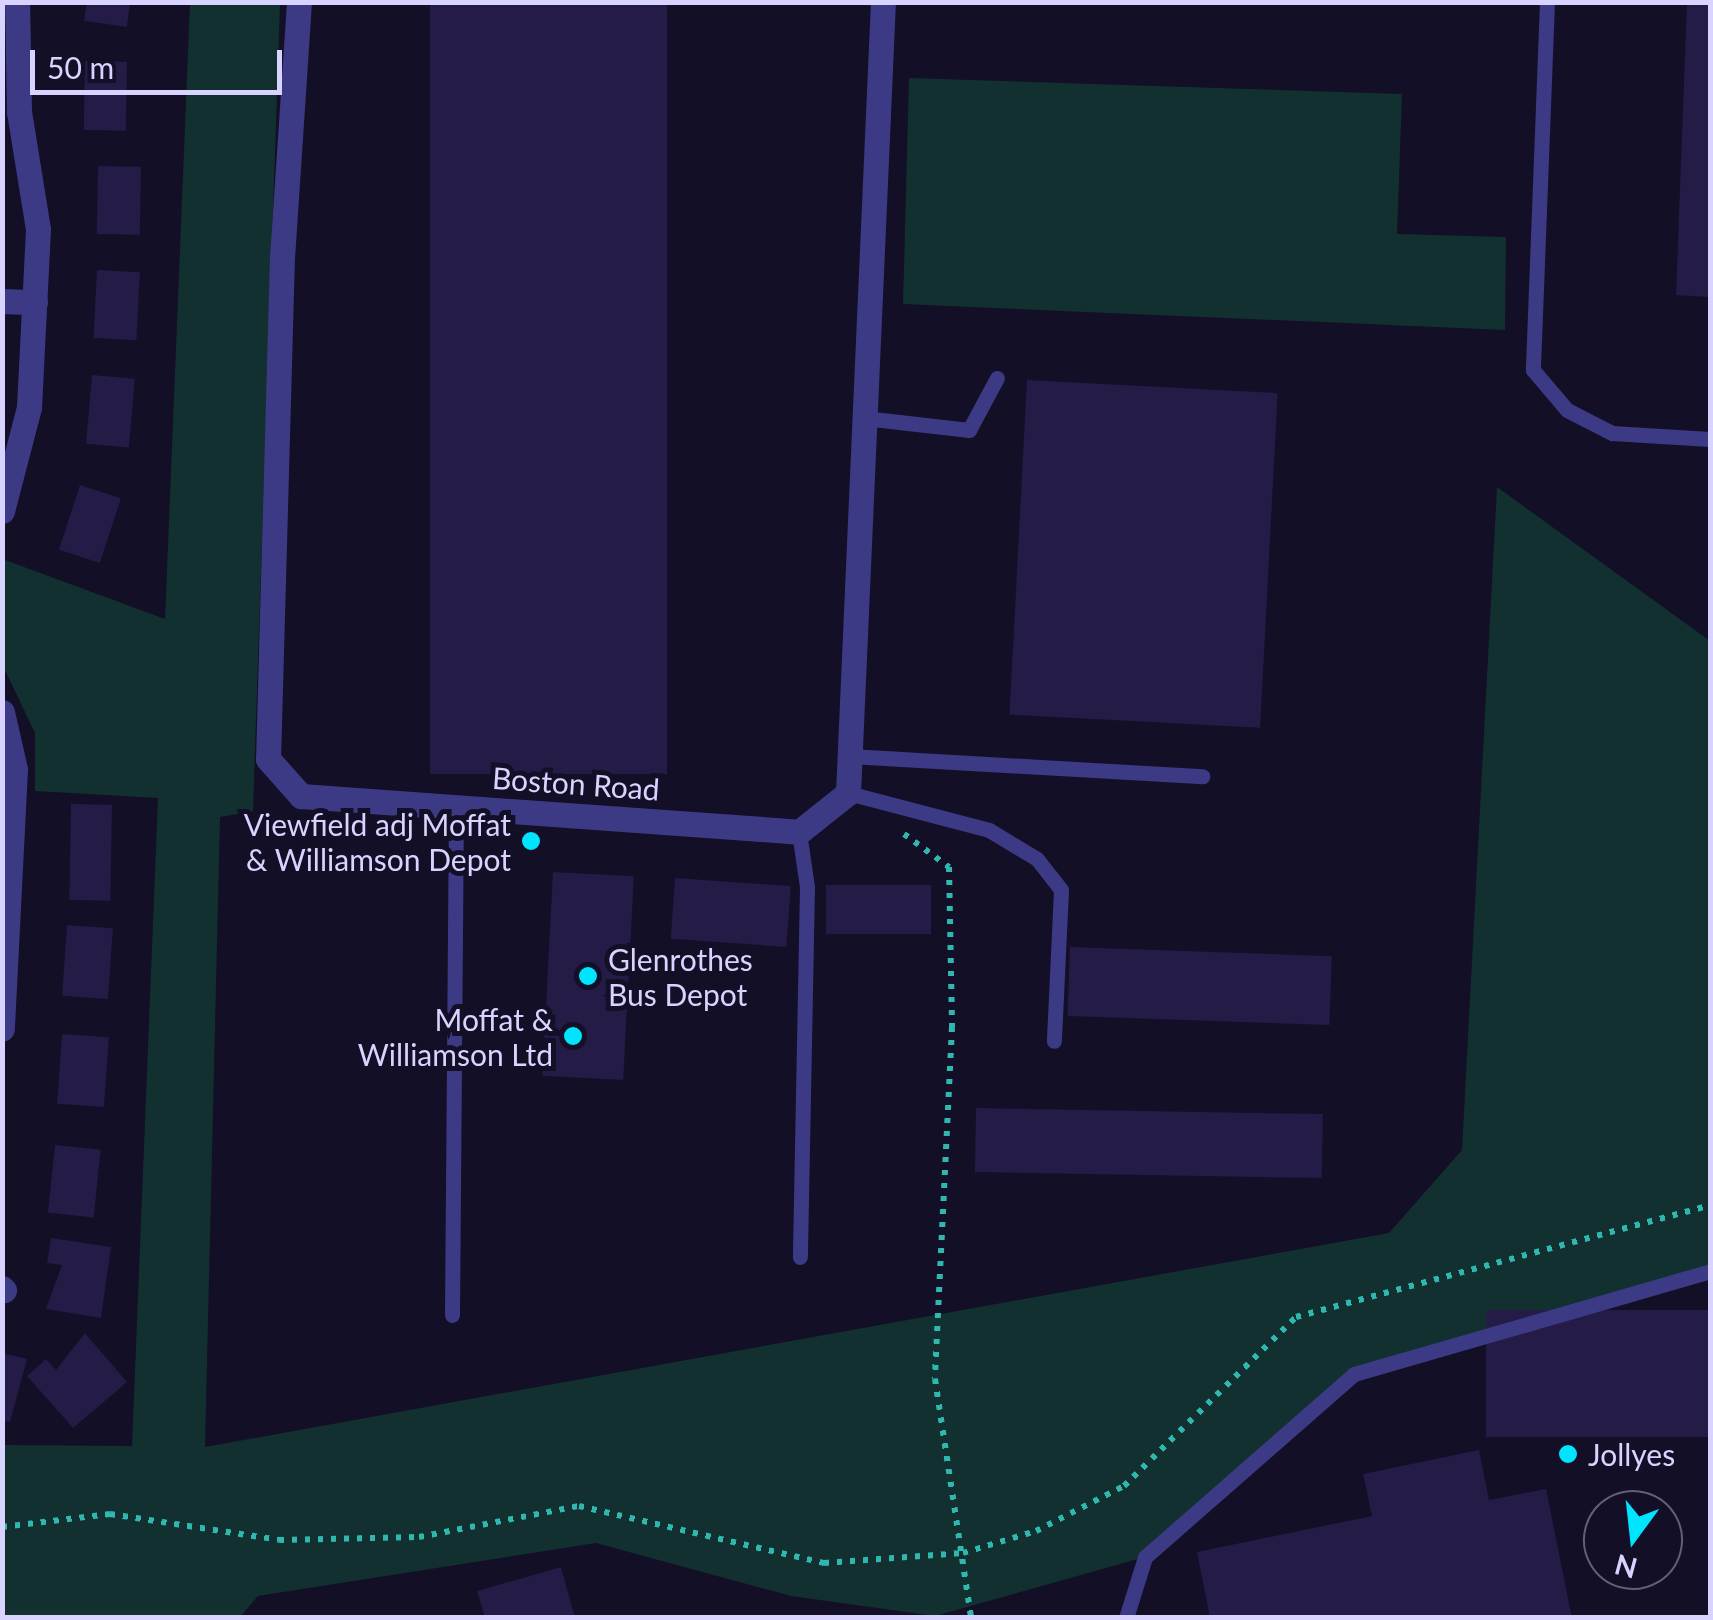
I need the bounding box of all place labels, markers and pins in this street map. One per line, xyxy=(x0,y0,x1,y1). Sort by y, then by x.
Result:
place label: Viewfield adj Moffat & Williamson Depot xyxy=(244,806,511,876)
marker: Viewfield adj Moffat & Williamson Depot xyxy=(520,830,542,852)
place label: Glenrothes Bus Depot xyxy=(608,941,753,1012)
marker: Glenrothes Bus Depot xyxy=(577,965,599,987)
place label: Moffat & Williamson Ltd xyxy=(358,1001,553,1072)
marker: Moffat & Williamson Ltd xyxy=(562,1025,584,1047)
place label: Jollyes xyxy=(1588,1436,1675,1472)
marker: Jollyes xyxy=(1557,1443,1579,1465)

